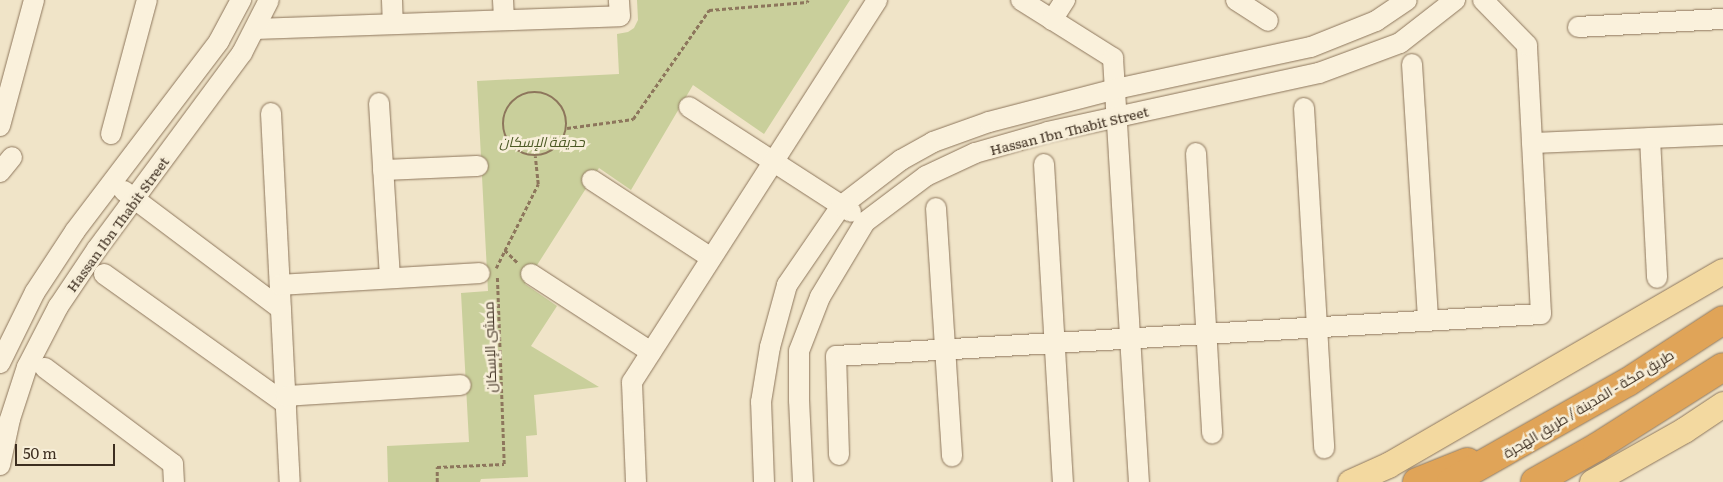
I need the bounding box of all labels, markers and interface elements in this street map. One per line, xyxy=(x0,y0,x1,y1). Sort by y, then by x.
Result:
street label: Hassan Ibn Thabit Street xyxy=(988,102,1150,158)
park label: حديقة الإسكان xyxy=(499,133,585,149)
street label: Hassan Ibn Thabit Street xyxy=(62,153,172,295)
street label: ممشى الإسكان xyxy=(479,301,499,393)
street label: طريق مكة - المدينة / طريق الهجرة xyxy=(1500,345,1676,461)
scale bar xyxy=(18,434,118,466)
text: 50 m xyxy=(23,441,57,464)

